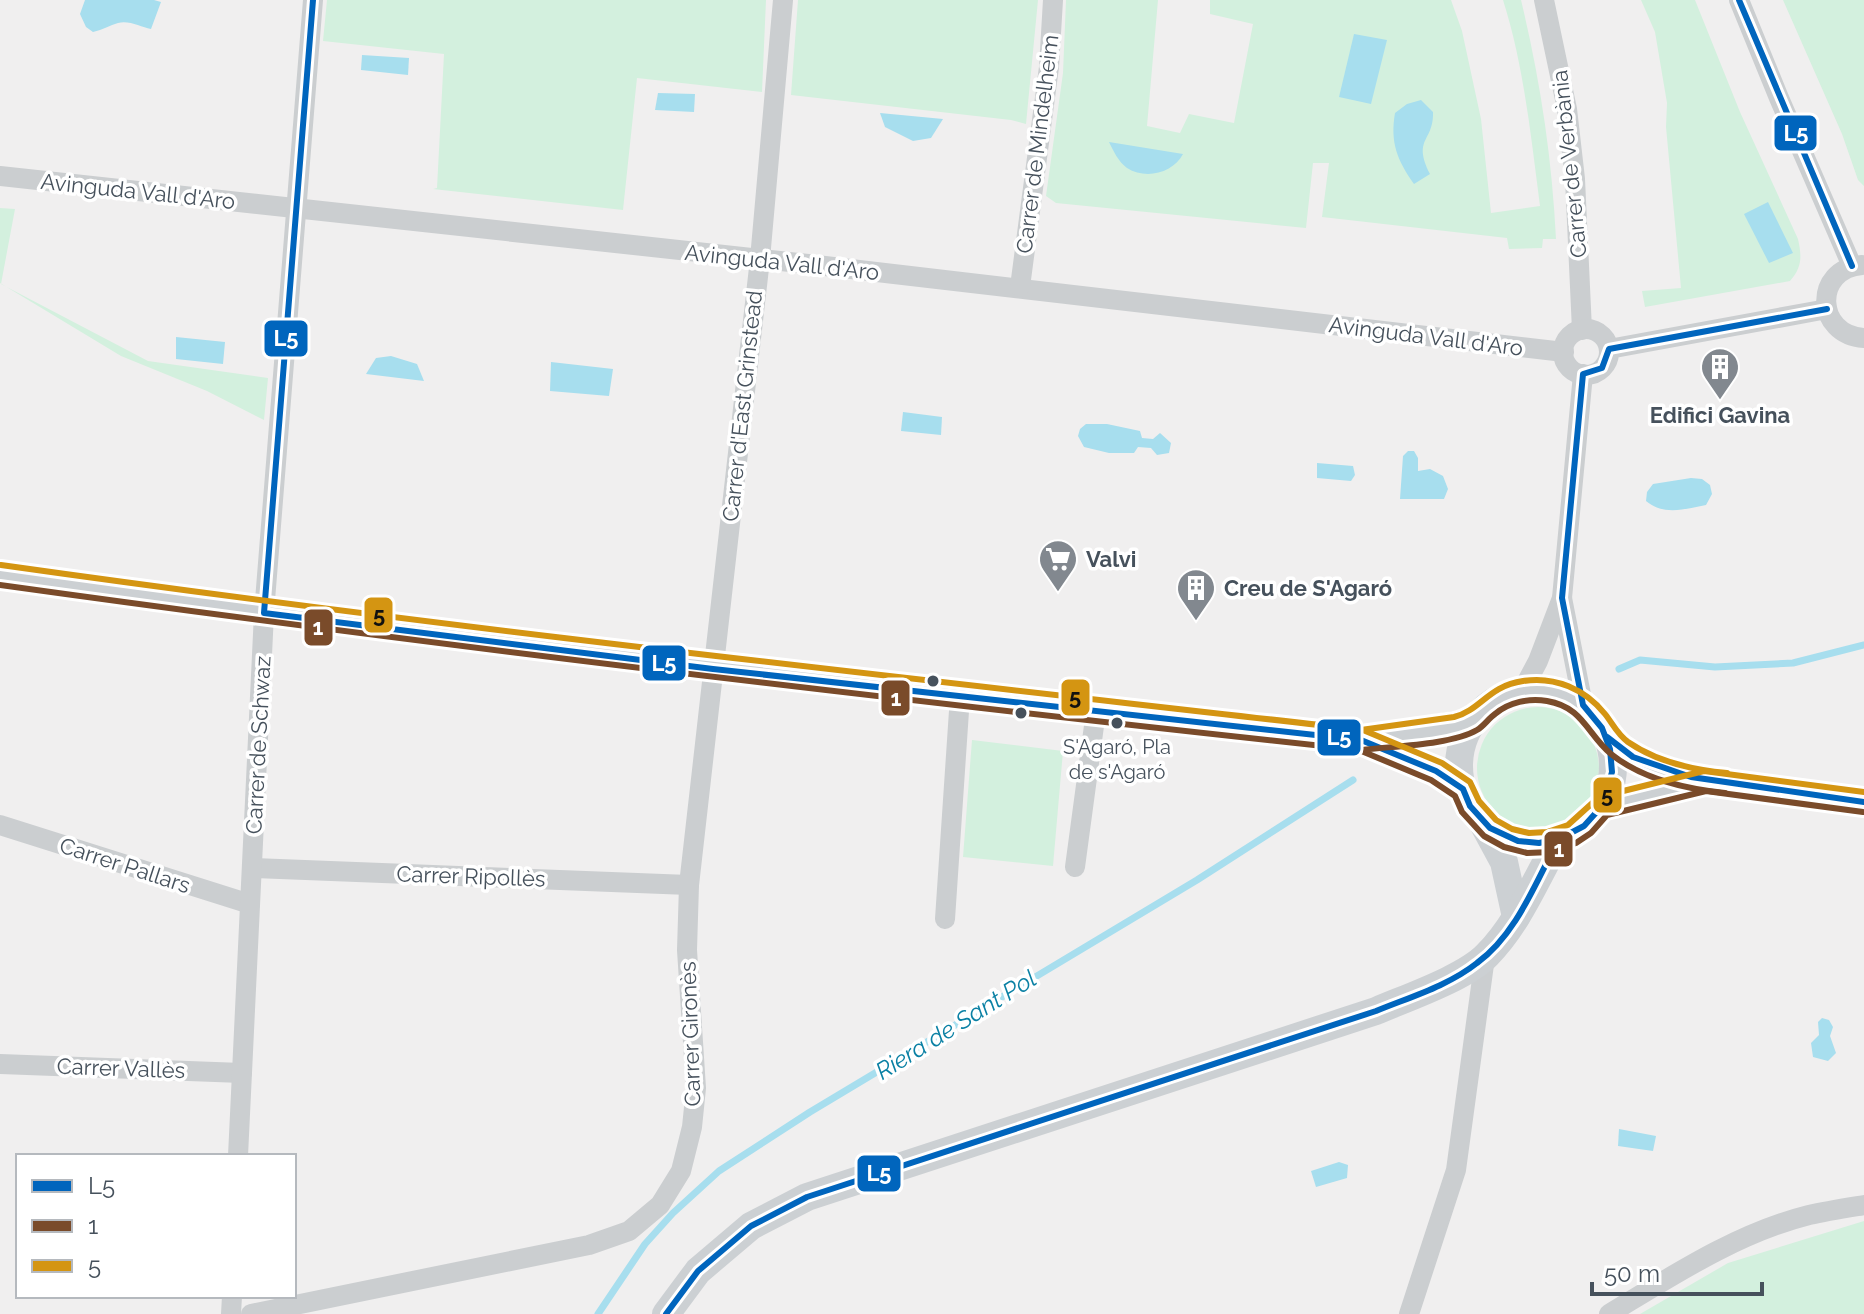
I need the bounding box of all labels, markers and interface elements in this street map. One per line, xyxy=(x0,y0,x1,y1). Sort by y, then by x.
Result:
street label: Carrer de Mindelheim xyxy=(1011,33,1063,255)
street label: Carrer de Verbània xyxy=(1546,69,1592,259)
line badge: L5 xyxy=(1773,114,1818,152)
text: L5 xyxy=(1783,120,1809,146)
street label: Avinguda Vall d'Aro xyxy=(40,168,236,214)
street label: Avinguda Vall d'Aro xyxy=(684,239,880,285)
street label: Carrer d'East Grinstead xyxy=(717,289,767,523)
street label: Avinguda Vall d'Aro xyxy=(1327,311,1525,361)
line badge: L5 xyxy=(263,319,309,358)
text: L5 xyxy=(273,325,299,351)
building icon: Edifici Gavina xyxy=(1699,346,1741,401)
place label: Edifici Gavina xyxy=(1650,402,1790,428)
supermarket icon: Valvi xyxy=(1037,538,1079,593)
place label: Valvi xyxy=(1086,546,1136,572)
building icon: Creu de S'Agaró xyxy=(1175,567,1217,622)
place label: Creu de S'Agaró xyxy=(1224,575,1392,601)
line badge: 5 xyxy=(363,596,394,634)
text: 5 xyxy=(373,602,385,628)
line badge: 1 xyxy=(303,608,334,647)
text: 1 xyxy=(313,614,324,640)
line badge: L5 xyxy=(641,644,687,682)
text: L5 xyxy=(651,650,677,676)
street label: Carrer de Schwaz xyxy=(240,655,276,835)
unlabelled marker xyxy=(925,673,941,689)
line badge: 5 xyxy=(1060,678,1091,717)
line badge: 1 xyxy=(880,679,911,717)
text: 5 xyxy=(1069,684,1081,710)
text: 1 xyxy=(891,685,902,711)
unlabelled marker xyxy=(1013,705,1029,721)
marker: S'Agaró, Pla de s'Agaró xyxy=(1109,715,1125,731)
line badge: L5 xyxy=(1316,718,1362,757)
text: L5 xyxy=(1326,724,1352,750)
place label: S'Agaró, Pla de s'Agaró xyxy=(1063,735,1171,784)
line badge: 5 xyxy=(1592,776,1623,814)
text: 5 xyxy=(1601,782,1613,808)
line badge: 1 xyxy=(1543,830,1574,868)
street label: Carrer Pallars xyxy=(56,832,194,898)
text: 1 xyxy=(1554,836,1565,862)
street label: Carrer Ripollès xyxy=(396,860,546,892)
street label: Carrer Gironès xyxy=(674,961,706,1107)
water label: Riera de Sant Pol xyxy=(870,964,1041,1086)
street label: Carrer Vallès xyxy=(56,1053,186,1083)
legend xyxy=(16,1154,296,1298)
line badge: L5 xyxy=(856,1154,902,1193)
text: L5 xyxy=(866,1160,892,1186)
text: L5 xyxy=(88,1171,115,1200)
text: 1 xyxy=(88,1211,98,1240)
scale bar xyxy=(1592,1246,1762,1296)
text: 5 xyxy=(88,1251,101,1280)
text: 50 m xyxy=(1604,1259,1660,1288)

